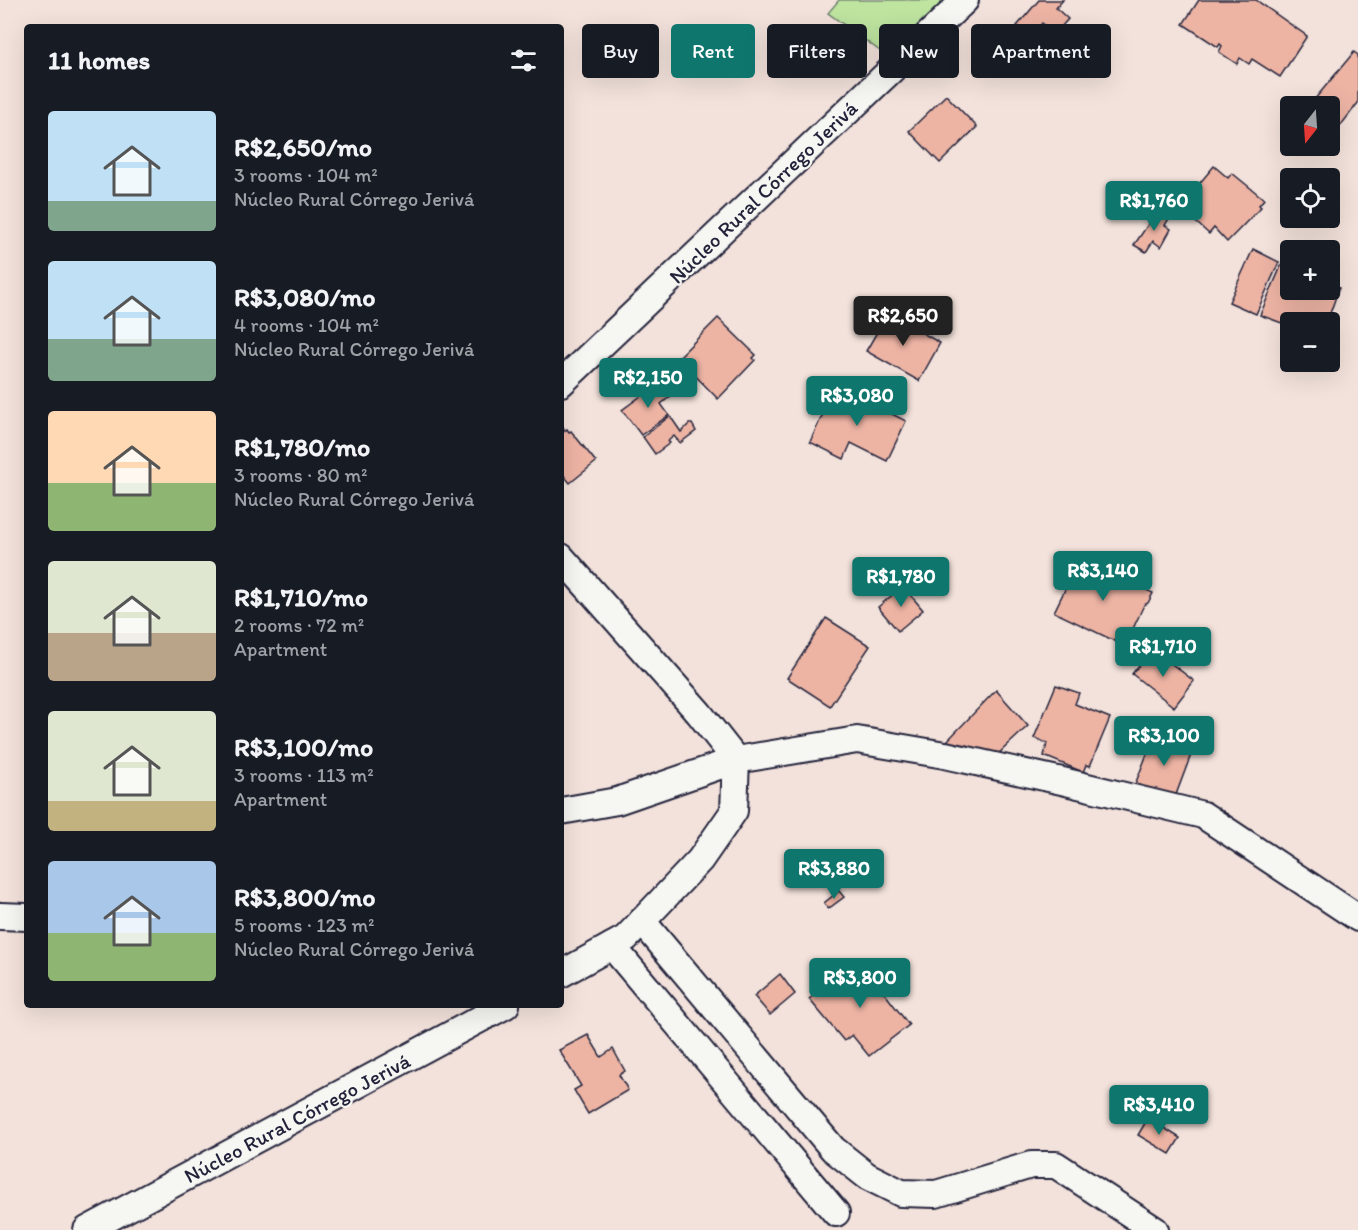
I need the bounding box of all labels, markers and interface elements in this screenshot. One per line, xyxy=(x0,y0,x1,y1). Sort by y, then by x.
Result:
chip: Buy xyxy=(582,24,659,78)
chip: Rent xyxy=(671,24,755,78)
chip: Filters xyxy=(767,24,867,78)
chip: New xyxy=(879,24,959,78)
chip: Apartment xyxy=(971,24,1111,78)
text: 11 homes xyxy=(48,44,150,76)
icon: filters xyxy=(507,44,540,77)
street label: Núcleo Rural Córrego Jerivá xyxy=(664,95,862,289)
north arrow xyxy=(1280,96,1340,156)
map controls xyxy=(1280,96,1340,372)
text: R$2,650/mo xyxy=(234,131,372,163)
icon: home xyxy=(96,135,168,207)
text: 3 rooms · 104 m² xyxy=(234,163,378,187)
button: locate xyxy=(1280,168,1340,228)
pin: R$1,760 xyxy=(1099,181,1209,232)
text: Núcleo Rural Córrego Jerivá xyxy=(234,187,474,211)
text: R$1,760 xyxy=(1119,188,1189,212)
button: + xyxy=(1280,240,1340,300)
text: R$3,080/mo xyxy=(234,281,376,313)
icon: home xyxy=(96,285,168,357)
pin: R$2,650 xyxy=(848,296,958,347)
text: R$2,650 xyxy=(868,303,938,327)
button: − xyxy=(1280,312,1340,372)
text: 4 rooms · 104 m² xyxy=(234,313,379,337)
text: Núcleo Rural Córrego Jerivá xyxy=(234,337,474,361)
pin: R$2,150 xyxy=(593,358,703,409)
text: R$2,150 xyxy=(613,365,683,389)
pin: R$3,080 xyxy=(802,376,912,427)
text: R$3,080 xyxy=(820,383,894,407)
text: R$1,780/mo xyxy=(234,431,370,463)
icon: home xyxy=(96,435,168,507)
text: 3 rooms · 80 m² xyxy=(234,463,367,487)
text: Núcleo Rural Córrego Jerivá xyxy=(234,487,474,511)
pin: R$3,140 xyxy=(1048,551,1158,602)
pin: R$1,780 xyxy=(846,557,956,608)
text: R$3,140 xyxy=(1067,558,1139,582)
text: R$1,780 xyxy=(866,564,936,588)
text: R$1,710/mo xyxy=(234,581,368,613)
icon: home xyxy=(96,585,168,657)
text: 2 rooms · 72 m² xyxy=(234,613,364,637)
pin: R$1,710 xyxy=(1108,627,1218,678)
text: R$1,710 xyxy=(1129,634,1197,658)
text: Apartment xyxy=(234,637,327,661)
pin: R$3,100 xyxy=(1109,716,1219,767)
text: R$3,100 xyxy=(1128,723,1200,747)
text: R$3,100/mo xyxy=(234,731,373,763)
icon: home xyxy=(96,735,168,807)
text: 3 rooms · 113 m² xyxy=(234,763,374,787)
text: Apartment xyxy=(234,787,327,811)
pin: R$3,880 xyxy=(779,849,889,900)
text: R$3,880 xyxy=(798,856,870,880)
text: R$3,800/mo xyxy=(234,881,376,913)
icon: home xyxy=(96,885,168,957)
text: 5 rooms · 123 m² xyxy=(234,913,375,937)
text: Núcleo Rural Córrego Jerivá xyxy=(234,937,474,961)
pin: R$3,800 xyxy=(805,958,915,1009)
text: R$3,800 xyxy=(823,965,897,989)
street label: Núcleo Rural Córrego Jerivá xyxy=(180,1048,414,1188)
pin: R$3,410 xyxy=(1104,1085,1214,1136)
text: R$3,410 xyxy=(1123,1092,1195,1116)

